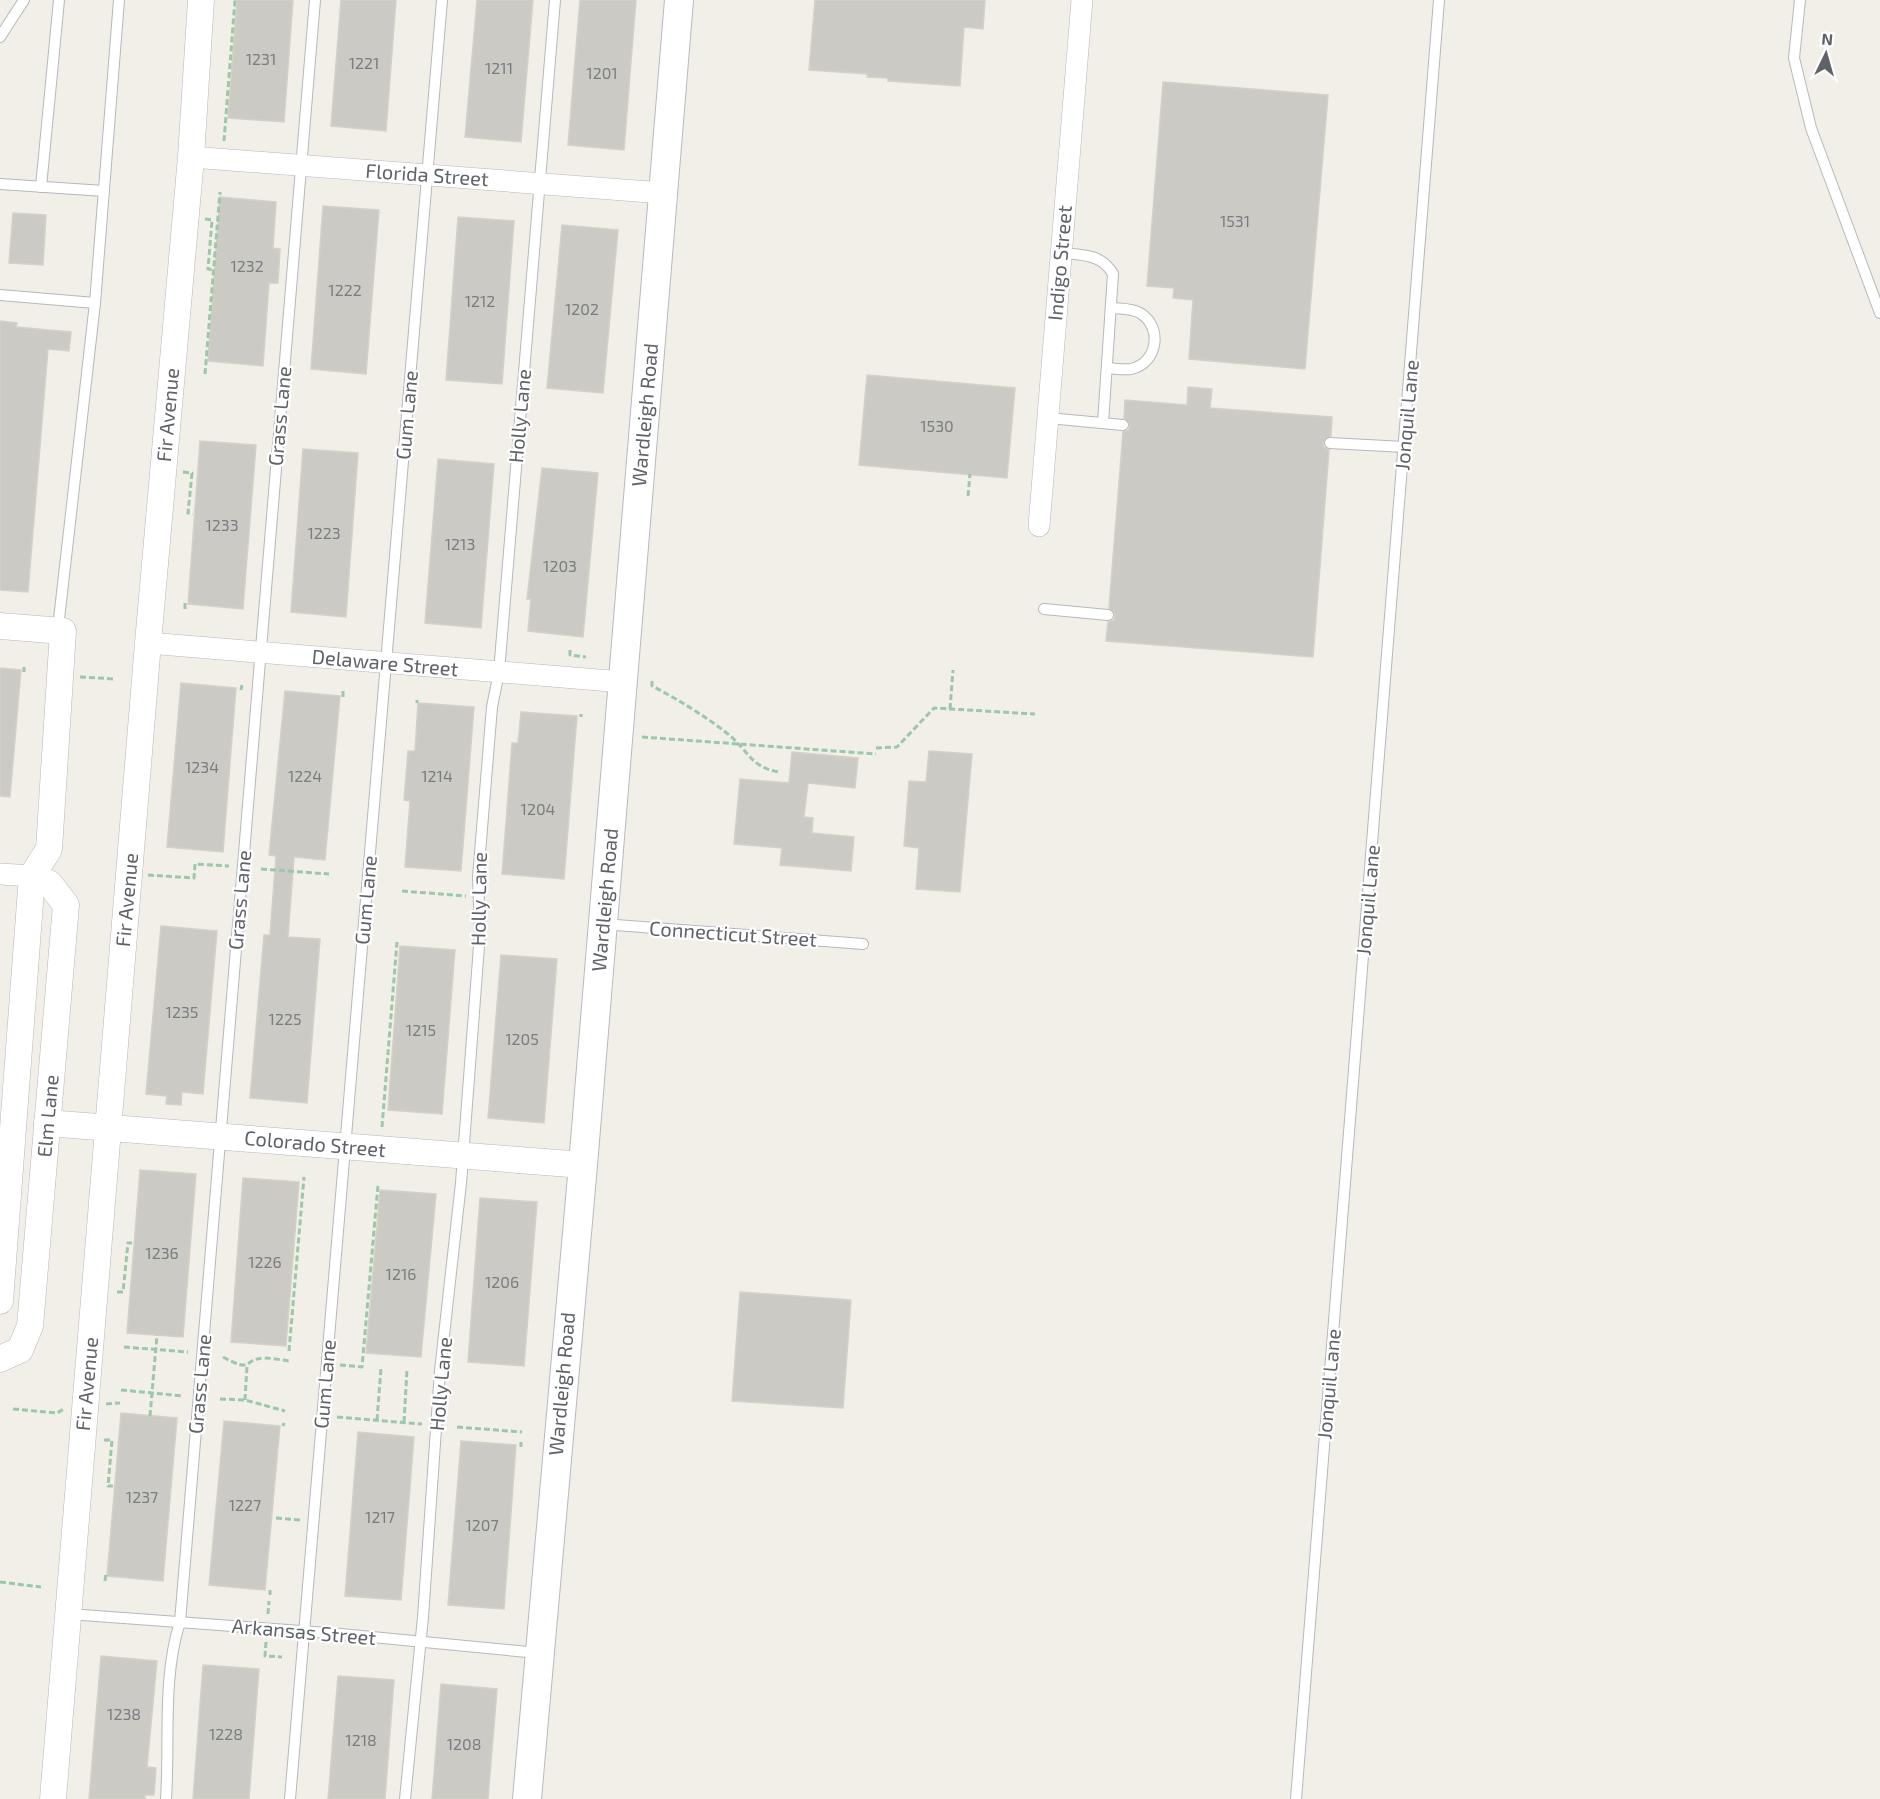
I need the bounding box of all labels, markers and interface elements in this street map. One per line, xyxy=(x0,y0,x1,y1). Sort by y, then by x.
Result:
north arrow xyxy=(1796,24,1856,84)
text: N xyxy=(1821,29,1834,49)
house number: 1231 xyxy=(246,49,276,68)
house number: 1221 xyxy=(349,53,379,72)
house number: 1211 xyxy=(485,58,513,77)
house number: 1201 xyxy=(586,63,618,82)
street label: Florida Street xyxy=(365,158,490,190)
street label: Indigo Street xyxy=(1042,204,1076,322)
house number: 1531 xyxy=(1220,211,1250,230)
house number: 1232 xyxy=(230,256,264,275)
house number: 1222 xyxy=(328,280,362,299)
house number: 1212 xyxy=(465,291,495,310)
house number: 1202 xyxy=(565,299,599,318)
street label: Wardleigh Road xyxy=(626,342,662,488)
street label: Jonquil Lane xyxy=(1389,359,1423,471)
street label: Grass Lane xyxy=(263,365,295,467)
street label: Fir Avenue xyxy=(151,367,183,463)
street label: Holly Lane xyxy=(503,368,535,464)
street label: Gum Lane xyxy=(390,369,422,461)
house number: 1530 xyxy=(920,416,954,435)
house number: 1233 xyxy=(205,515,239,534)
house number: 1223 xyxy=(307,523,341,542)
house number: 1213 xyxy=(445,534,475,553)
house number: 1203 xyxy=(543,556,577,575)
street label: Delaware Street xyxy=(311,644,460,680)
house number: 1234 xyxy=(185,757,219,776)
house number: 1224 xyxy=(288,766,322,785)
house number: 1214 xyxy=(421,766,453,785)
house number: 1204 xyxy=(521,799,556,818)
street label: Wardleigh Road xyxy=(586,827,622,973)
street label: Jonquil Lane xyxy=(1350,844,1384,956)
street label: Grass Lane xyxy=(223,849,255,951)
street label: Fir Avenue xyxy=(110,852,142,948)
street label: Holly Lane xyxy=(465,852,491,946)
street label: Gum Lane xyxy=(349,854,381,946)
street label: Connecticut Street xyxy=(648,915,818,951)
house number: 1235 xyxy=(166,1002,198,1021)
house number: 1225 xyxy=(269,1009,301,1028)
house number: 1215 xyxy=(406,1020,436,1039)
house number: 1205 xyxy=(505,1029,539,1048)
street label: Elm Lane xyxy=(31,1074,63,1158)
street label: Colorado Street xyxy=(243,1125,387,1161)
house number: 1236 xyxy=(145,1243,179,1262)
house number: 1226 xyxy=(248,1252,282,1271)
house number: 1216 xyxy=(386,1264,416,1283)
house number: 1206 xyxy=(485,1272,519,1291)
street label: Wardleigh Road xyxy=(543,1311,579,1457)
street label: Jonquil Lane xyxy=(1311,1328,1345,1440)
street label: Grass Lane xyxy=(183,1333,215,1435)
street label: Fir Avenue xyxy=(70,1336,102,1432)
street label: Holly Lane xyxy=(424,1336,456,1432)
street label: Gum Lane xyxy=(308,1338,340,1430)
house number: 1237 xyxy=(126,1487,158,1506)
house number: 1227 xyxy=(229,1495,261,1514)
house number: 1217 xyxy=(365,1507,395,1526)
house number: 1207 xyxy=(465,1515,499,1534)
street label: Arkansas Street xyxy=(231,1613,378,1649)
house number: 1238 xyxy=(107,1704,141,1723)
house number: 1228 xyxy=(209,1724,243,1743)
house number: 1218 xyxy=(345,1730,377,1749)
house number: 1208 xyxy=(447,1734,481,1753)

